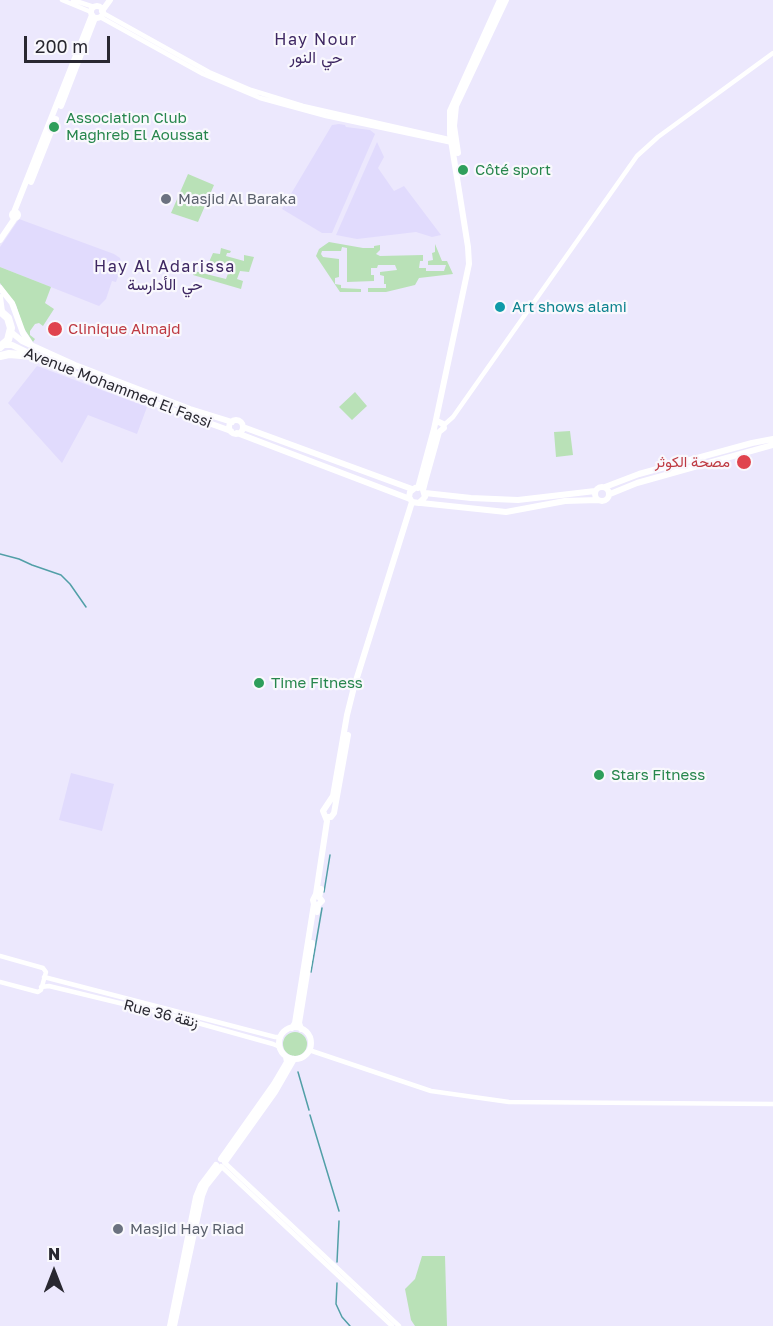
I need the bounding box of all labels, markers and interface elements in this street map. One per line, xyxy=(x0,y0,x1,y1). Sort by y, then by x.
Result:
scale bar xyxy=(27,24,112,62)
district label: Hay Nour حي النور xyxy=(274,30,358,68)
text: 200 m xyxy=(35,35,88,57)
place label: Association Club Maghreb El Aoussat xyxy=(66,109,209,144)
marker: Association Club Maghreb El Aoussat xyxy=(47,120,61,134)
place label: Côté sport xyxy=(475,161,551,179)
marker: Côté sport xyxy=(456,163,470,177)
place label: Masjid Al Baraka xyxy=(178,190,296,208)
marker: Masjid Al Baraka xyxy=(159,192,173,206)
district label: Hay Al Adarissa حي الأدارسة xyxy=(94,257,236,295)
place label: Art shows alami xyxy=(512,298,627,316)
marker: Art shows alami xyxy=(493,300,507,314)
marker: Clinique Almajd xyxy=(46,320,64,338)
place label: Clinique Almajd xyxy=(68,320,181,338)
street label: Avenue Mohammed El Fassi xyxy=(22,344,214,432)
place label: مصحة الكوثر xyxy=(655,453,730,471)
marker: مصحة الكوثر xyxy=(735,453,753,471)
place label: Time Fitness xyxy=(271,674,363,692)
marker: Time Fitness xyxy=(252,676,266,690)
place label: Stars Fitness xyxy=(611,766,705,784)
marker: Stars Fitness xyxy=(592,768,606,782)
street label: Rue 36 زنقة xyxy=(122,996,200,1032)
place label: Masjid Hay Riad xyxy=(130,1220,244,1238)
marker: Masjid Hay Riad xyxy=(111,1222,125,1236)
north arrow xyxy=(24,1242,84,1302)
text: N xyxy=(48,1244,60,1264)

